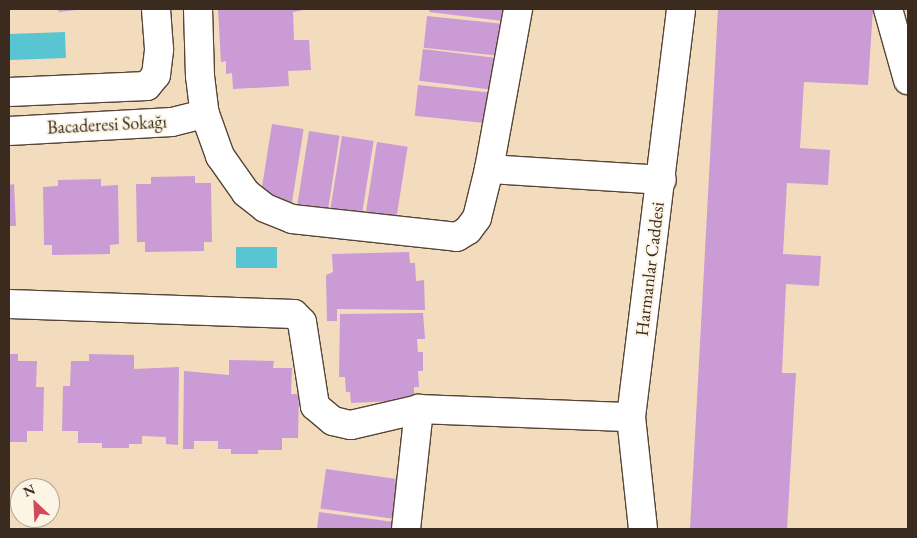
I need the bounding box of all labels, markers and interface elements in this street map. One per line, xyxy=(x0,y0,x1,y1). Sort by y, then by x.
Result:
street label: Bacaderesi Sokağı xyxy=(47,111,167,139)
street label: Harmanlar Caddesi xyxy=(631,201,669,337)
north arrow xyxy=(10,478,60,528)
text: N xyxy=(20,480,38,501)

